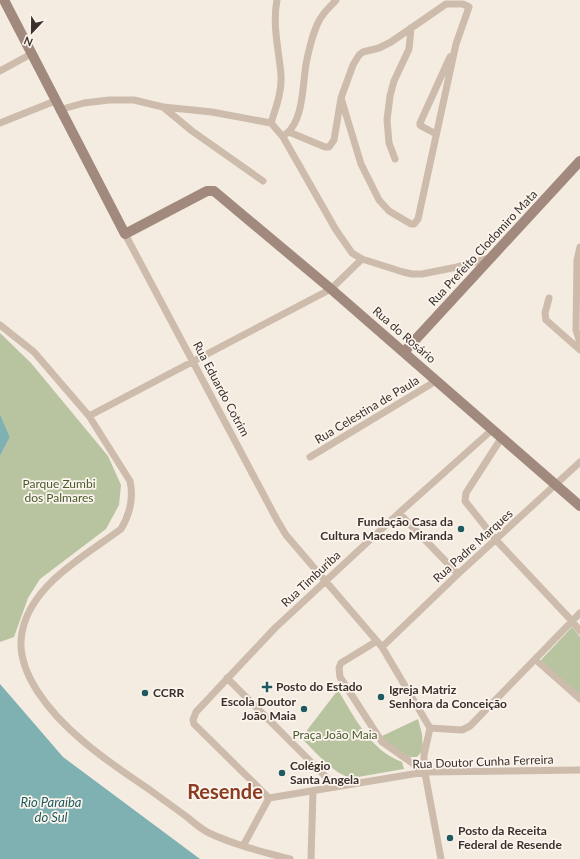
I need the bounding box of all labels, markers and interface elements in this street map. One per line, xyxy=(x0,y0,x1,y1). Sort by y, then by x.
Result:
north arrow xyxy=(12,12,52,52)
text: N xyxy=(22,34,34,49)
street label: Rua Prefeito Clodomiro Mata xyxy=(425,187,540,309)
street label: Rua do Rosário xyxy=(370,303,439,366)
street label: Rua Eduardo Cotrim xyxy=(190,339,253,439)
street label: Rua Celestina de Paula xyxy=(312,372,422,447)
park label: Parque Zumbi dos Palmares xyxy=(22,476,96,505)
street label: Rua Padre Marques xyxy=(430,506,516,585)
place label: Fundação Casa da Cultura Macedo Miranda xyxy=(320,514,453,543)
marker: Fundação Casa da Cultura Macedo Miranda xyxy=(456,524,466,534)
street label: Rua Timburiba xyxy=(278,547,344,610)
place label: Posto do Estado xyxy=(276,679,363,694)
marker: Posto do Estado xyxy=(261,681,273,693)
place label: Igreja Matriz Senhora da Conceição xyxy=(389,682,507,711)
place label: CCRR xyxy=(153,685,184,700)
marker: CCRR xyxy=(140,688,150,698)
marker: Igreja Matriz Senhora da Conceição xyxy=(376,692,386,702)
place label: Escola Doutor João Maia xyxy=(221,694,297,723)
marker: Escola Doutor João Maia xyxy=(299,704,309,714)
park label: Praça João Maia xyxy=(292,727,378,742)
street label: Rua Doutor Cunha Ferreira xyxy=(412,752,554,771)
place label: Colégio Santa Angela xyxy=(290,758,359,787)
marker: Colégio Santa Angela xyxy=(277,768,287,778)
district label: Resende xyxy=(187,779,263,803)
water label: Rio Paraíba do Sul xyxy=(20,794,82,825)
place label: Posto da Receita Federal de Resende xyxy=(458,823,562,852)
marker: Posto da Receita Federal de Resende xyxy=(445,833,455,843)

